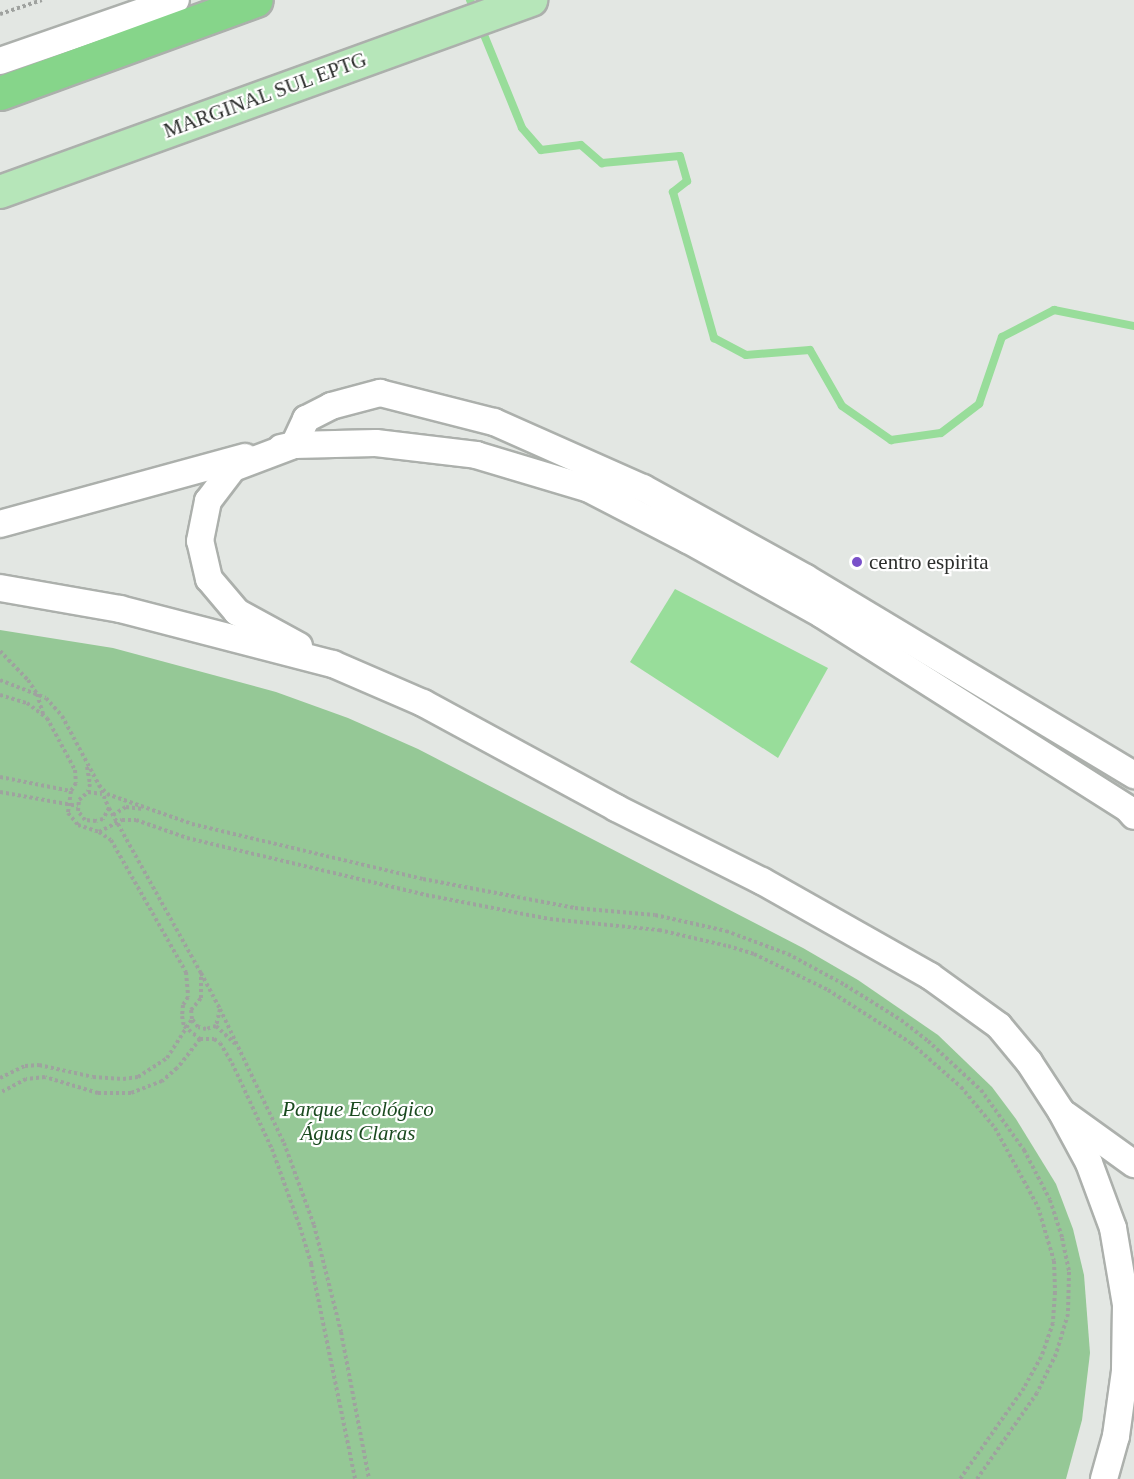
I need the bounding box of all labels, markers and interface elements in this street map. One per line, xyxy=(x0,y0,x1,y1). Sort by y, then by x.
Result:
street label: MARGINAL SUL EPTG xyxy=(159,46,371,144)
place label: centro espirita xyxy=(869,549,989,575)
marker: centro espirita xyxy=(850,555,864,569)
park label: Parque Ecológico Águas Claras xyxy=(282,1096,434,1146)

